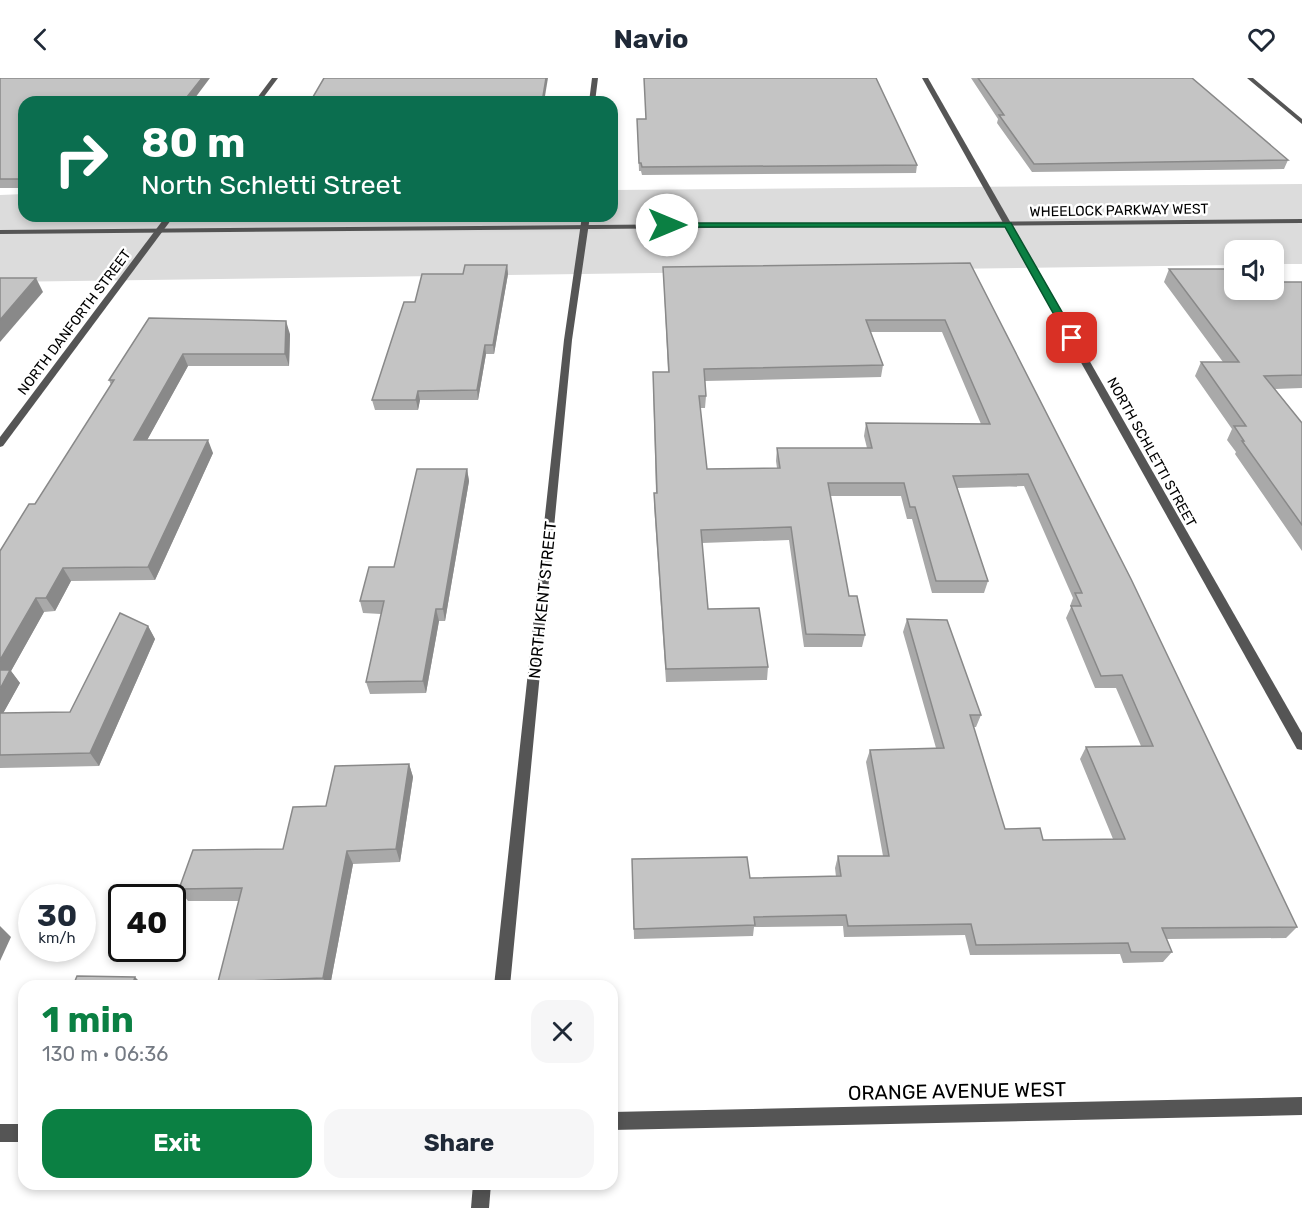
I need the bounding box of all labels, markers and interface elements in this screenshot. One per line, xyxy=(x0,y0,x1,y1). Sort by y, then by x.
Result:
icon: back xyxy=(24,23,57,56)
text: Navio xyxy=(613,23,689,55)
icon: heart xyxy=(1245,23,1278,56)
text: 80 m xyxy=(141,118,245,168)
icon: right xyxy=(42,120,120,198)
text: North Schletti Street xyxy=(141,169,401,201)
position arrow xyxy=(635,193,699,257)
street label: WHEELOCK PARKWAY WEST xyxy=(1029,200,1209,221)
map controls xyxy=(1224,240,1284,300)
button: sound xyxy=(1224,240,1284,300)
street label: NORTH DANFORTH STREET xyxy=(14,246,135,398)
pin xyxy=(1046,312,1097,363)
icon: arrive xyxy=(1055,321,1088,354)
street label: NORTH SCHLETTI STREET xyxy=(1103,374,1200,530)
street label: NORTH KENT STREET xyxy=(525,520,560,680)
speed limit sign: 40 xyxy=(108,884,186,962)
text: 30 xyxy=(37,898,77,934)
text: km/h xyxy=(38,929,76,947)
text: 1 min xyxy=(42,998,134,1041)
button: close xyxy=(531,1000,594,1063)
text: 130 m · 06:36 xyxy=(42,1042,168,1066)
street label: ORANGE AVENUE WEST xyxy=(848,1077,1067,1105)
button: Exit xyxy=(42,1109,312,1178)
button: Share xyxy=(324,1109,594,1178)

